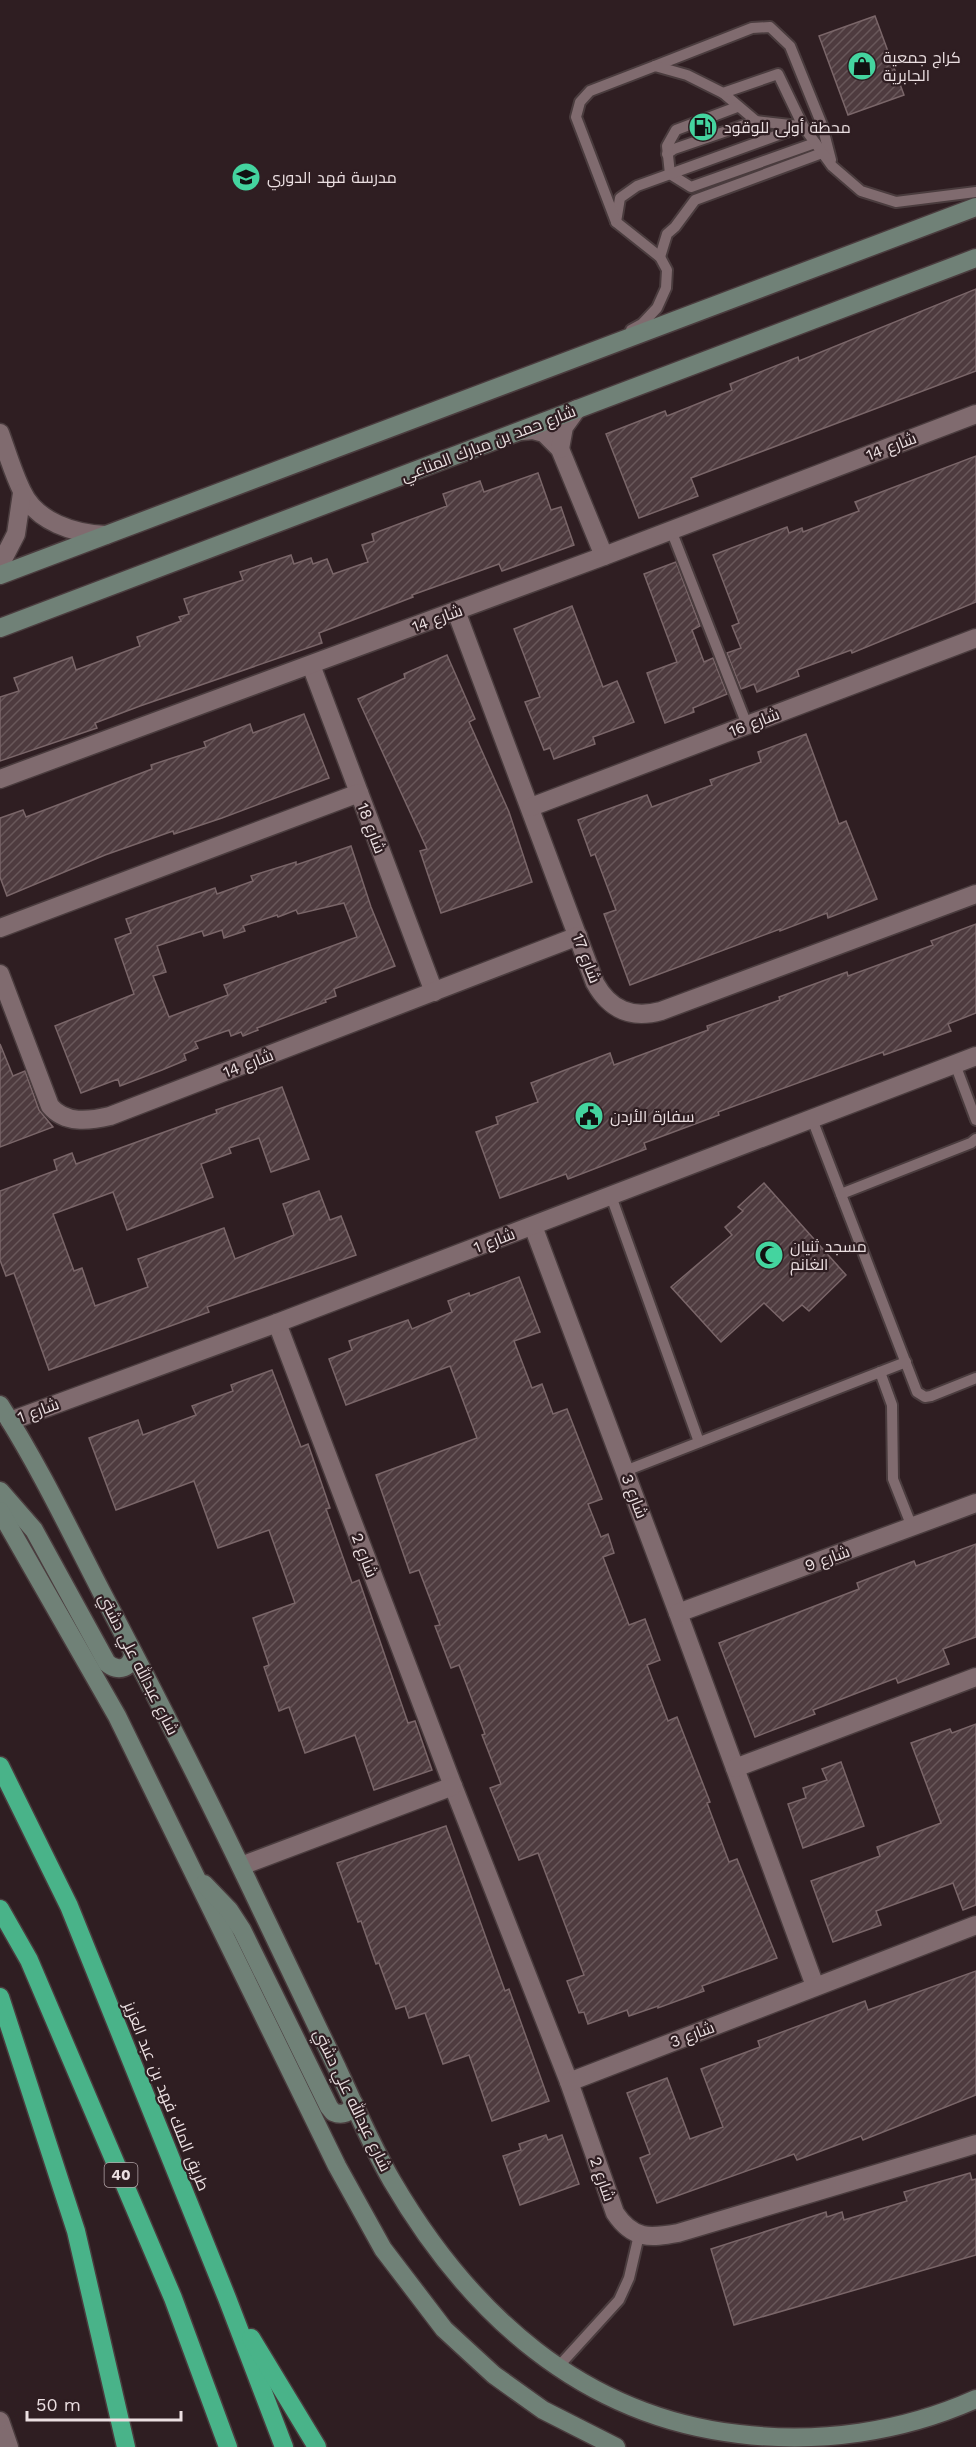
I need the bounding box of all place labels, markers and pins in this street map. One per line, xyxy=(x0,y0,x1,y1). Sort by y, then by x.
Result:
place label: كراج جمعية الجابرية xyxy=(883,48,961,85)
shop icon: كراج جمعية الجابرية xyxy=(846,50,878,82)
fuel station icon: محطة أولى للوقود xyxy=(687,111,719,143)
place label: محطة أولى للوقود xyxy=(724,118,851,138)
school or university icon: مدرسة فهد الدوري xyxy=(230,161,262,193)
place label: مدرسة فهد الدوري xyxy=(267,168,397,191)
public building icon: سفارة الأردن xyxy=(573,1100,605,1132)
place label: سفارة الأردن xyxy=(610,1107,694,1127)
place label: مسجد ثنيان الغانم xyxy=(790,1237,867,1276)
mosque icon: مسجد ثنيان الغانم xyxy=(753,1239,785,1271)

